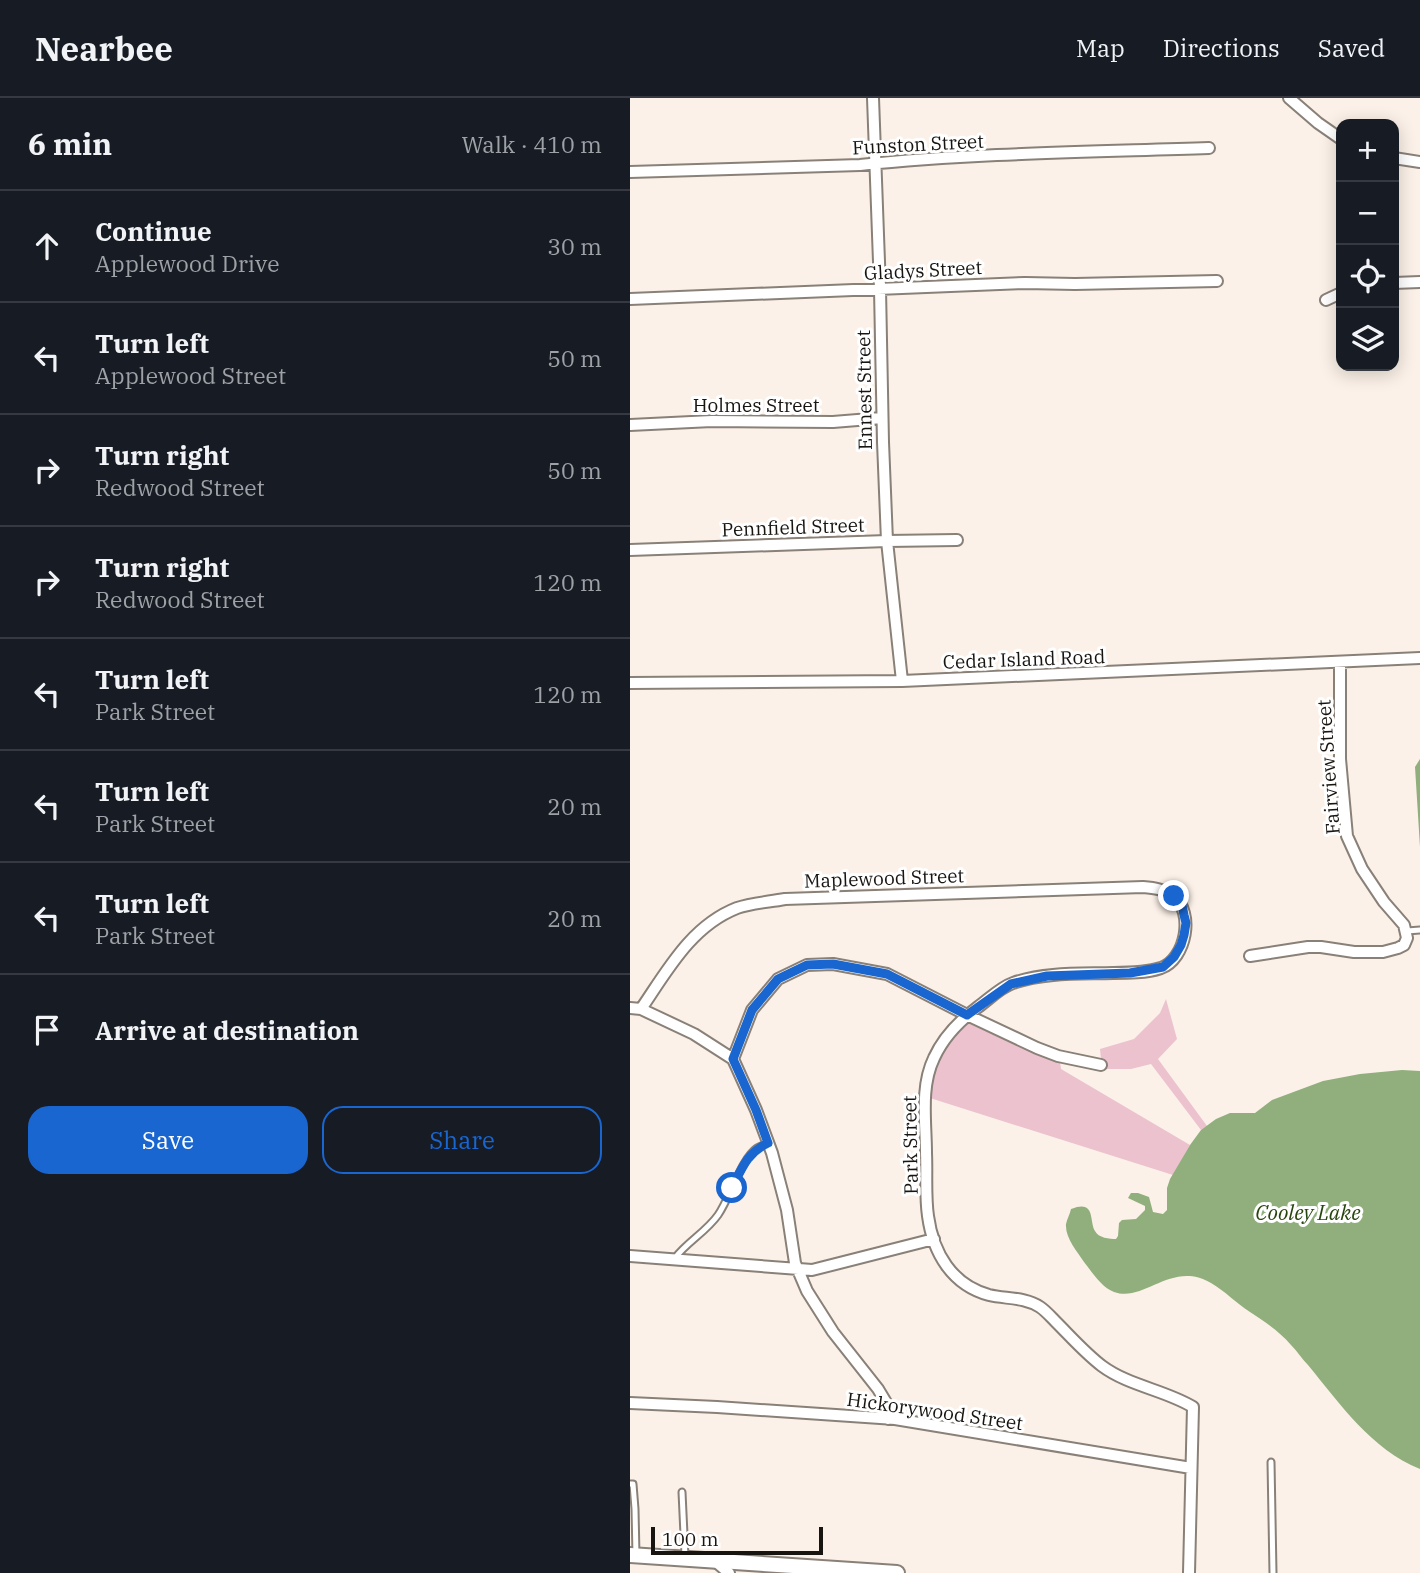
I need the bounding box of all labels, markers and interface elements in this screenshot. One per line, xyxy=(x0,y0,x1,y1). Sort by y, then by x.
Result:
text: Nearbee xyxy=(35,27,173,70)
text: Map xyxy=(1076,32,1125,64)
text: Directions xyxy=(1163,32,1280,64)
text: Saved xyxy=(1318,32,1385,64)
map controls xyxy=(1336,119,1399,371)
button: + xyxy=(1336,119,1399,182)
text: 6 min xyxy=(28,124,112,163)
text: Walk · 410 m xyxy=(461,129,602,159)
street label: Funston Street xyxy=(852,129,985,159)
button: − xyxy=(1336,182,1399,245)
text: Continue xyxy=(95,214,212,248)
icon: ahead xyxy=(28,227,66,265)
text: 30 m xyxy=(547,231,602,261)
button: locate xyxy=(1336,245,1399,308)
text: Applewood Drive xyxy=(95,248,279,278)
street label: Gladys Street xyxy=(863,255,983,285)
button: layers xyxy=(1336,308,1399,371)
text: Turn left xyxy=(95,326,209,360)
street label: Ennest Street xyxy=(851,329,877,450)
icon: left xyxy=(28,339,66,377)
text: 50 m xyxy=(547,343,602,373)
text: Applewood Street xyxy=(95,360,286,390)
street label: Holmes Street xyxy=(693,393,820,417)
text: Turn right xyxy=(95,438,229,472)
icon: right xyxy=(28,451,66,489)
text: 50 m xyxy=(547,455,602,485)
text: Redwood Street xyxy=(95,472,265,502)
street label: Pennfield Street xyxy=(721,512,865,541)
text: Turn right xyxy=(95,550,229,584)
icon: right xyxy=(28,563,66,601)
text: 120 m xyxy=(533,567,602,597)
text: Redwood Street xyxy=(95,584,265,614)
street label: Cedar Island Road xyxy=(942,644,1106,674)
text: Turn left xyxy=(95,662,209,696)
icon: left xyxy=(28,675,66,713)
text: 120 m xyxy=(533,679,602,709)
text: Park Street xyxy=(95,696,215,726)
street label: Fairview Street xyxy=(1311,698,1345,835)
text: Turn left xyxy=(95,774,209,808)
icon: left xyxy=(28,787,66,825)
text: 20 m xyxy=(547,791,602,821)
text: Park Street xyxy=(95,808,215,838)
street label: Maplewood Street xyxy=(804,863,965,893)
route end xyxy=(1158,880,1189,911)
text: Turn left xyxy=(95,886,209,920)
icon: left xyxy=(28,899,66,937)
text: 20 m xyxy=(547,903,602,933)
text: Park Street xyxy=(95,920,215,950)
icon: arrive xyxy=(28,1011,66,1049)
text: Arrive at destination xyxy=(95,1013,359,1047)
street label: Park Street xyxy=(897,1095,923,1195)
button: Save xyxy=(28,1106,308,1174)
button: Share xyxy=(322,1106,602,1174)
route start xyxy=(716,1172,747,1203)
water label: Cooley Lake xyxy=(1255,1198,1361,1226)
street label: Hickorywood Street xyxy=(845,1387,1025,1435)
scale bar xyxy=(651,1524,822,1556)
text: 100 m xyxy=(662,1527,719,1551)

